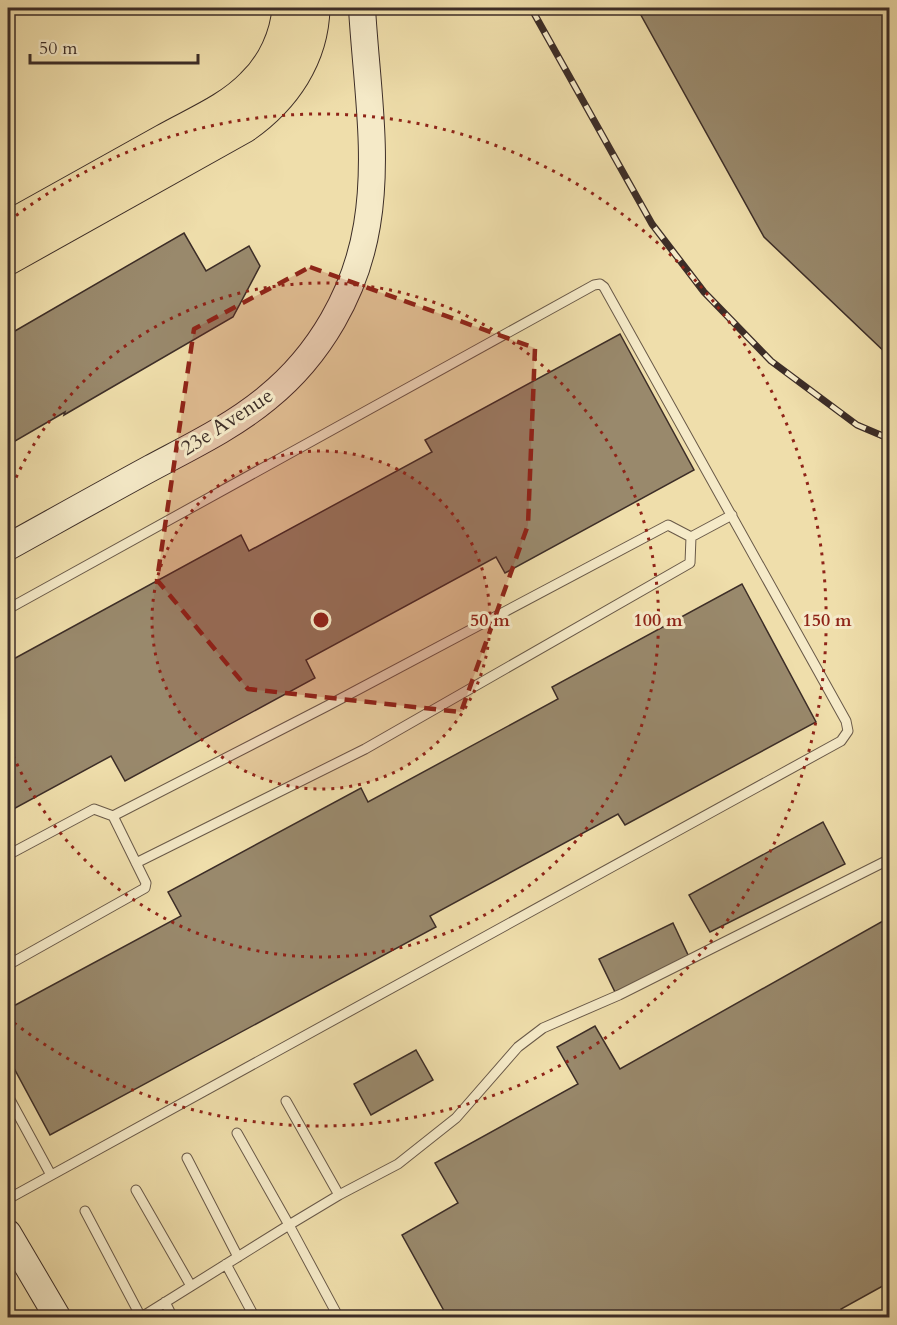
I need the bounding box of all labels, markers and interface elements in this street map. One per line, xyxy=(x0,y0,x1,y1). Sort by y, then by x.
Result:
scale bar xyxy=(30,27,198,65)
text: 50 m xyxy=(39,36,78,61)
street label: 23e Avenue xyxy=(175,381,279,463)
text: 50 m xyxy=(470,608,510,633)
text: 100 m xyxy=(633,608,683,633)
text: 150 m xyxy=(802,608,852,633)
centre of rings xyxy=(311,610,331,630)

